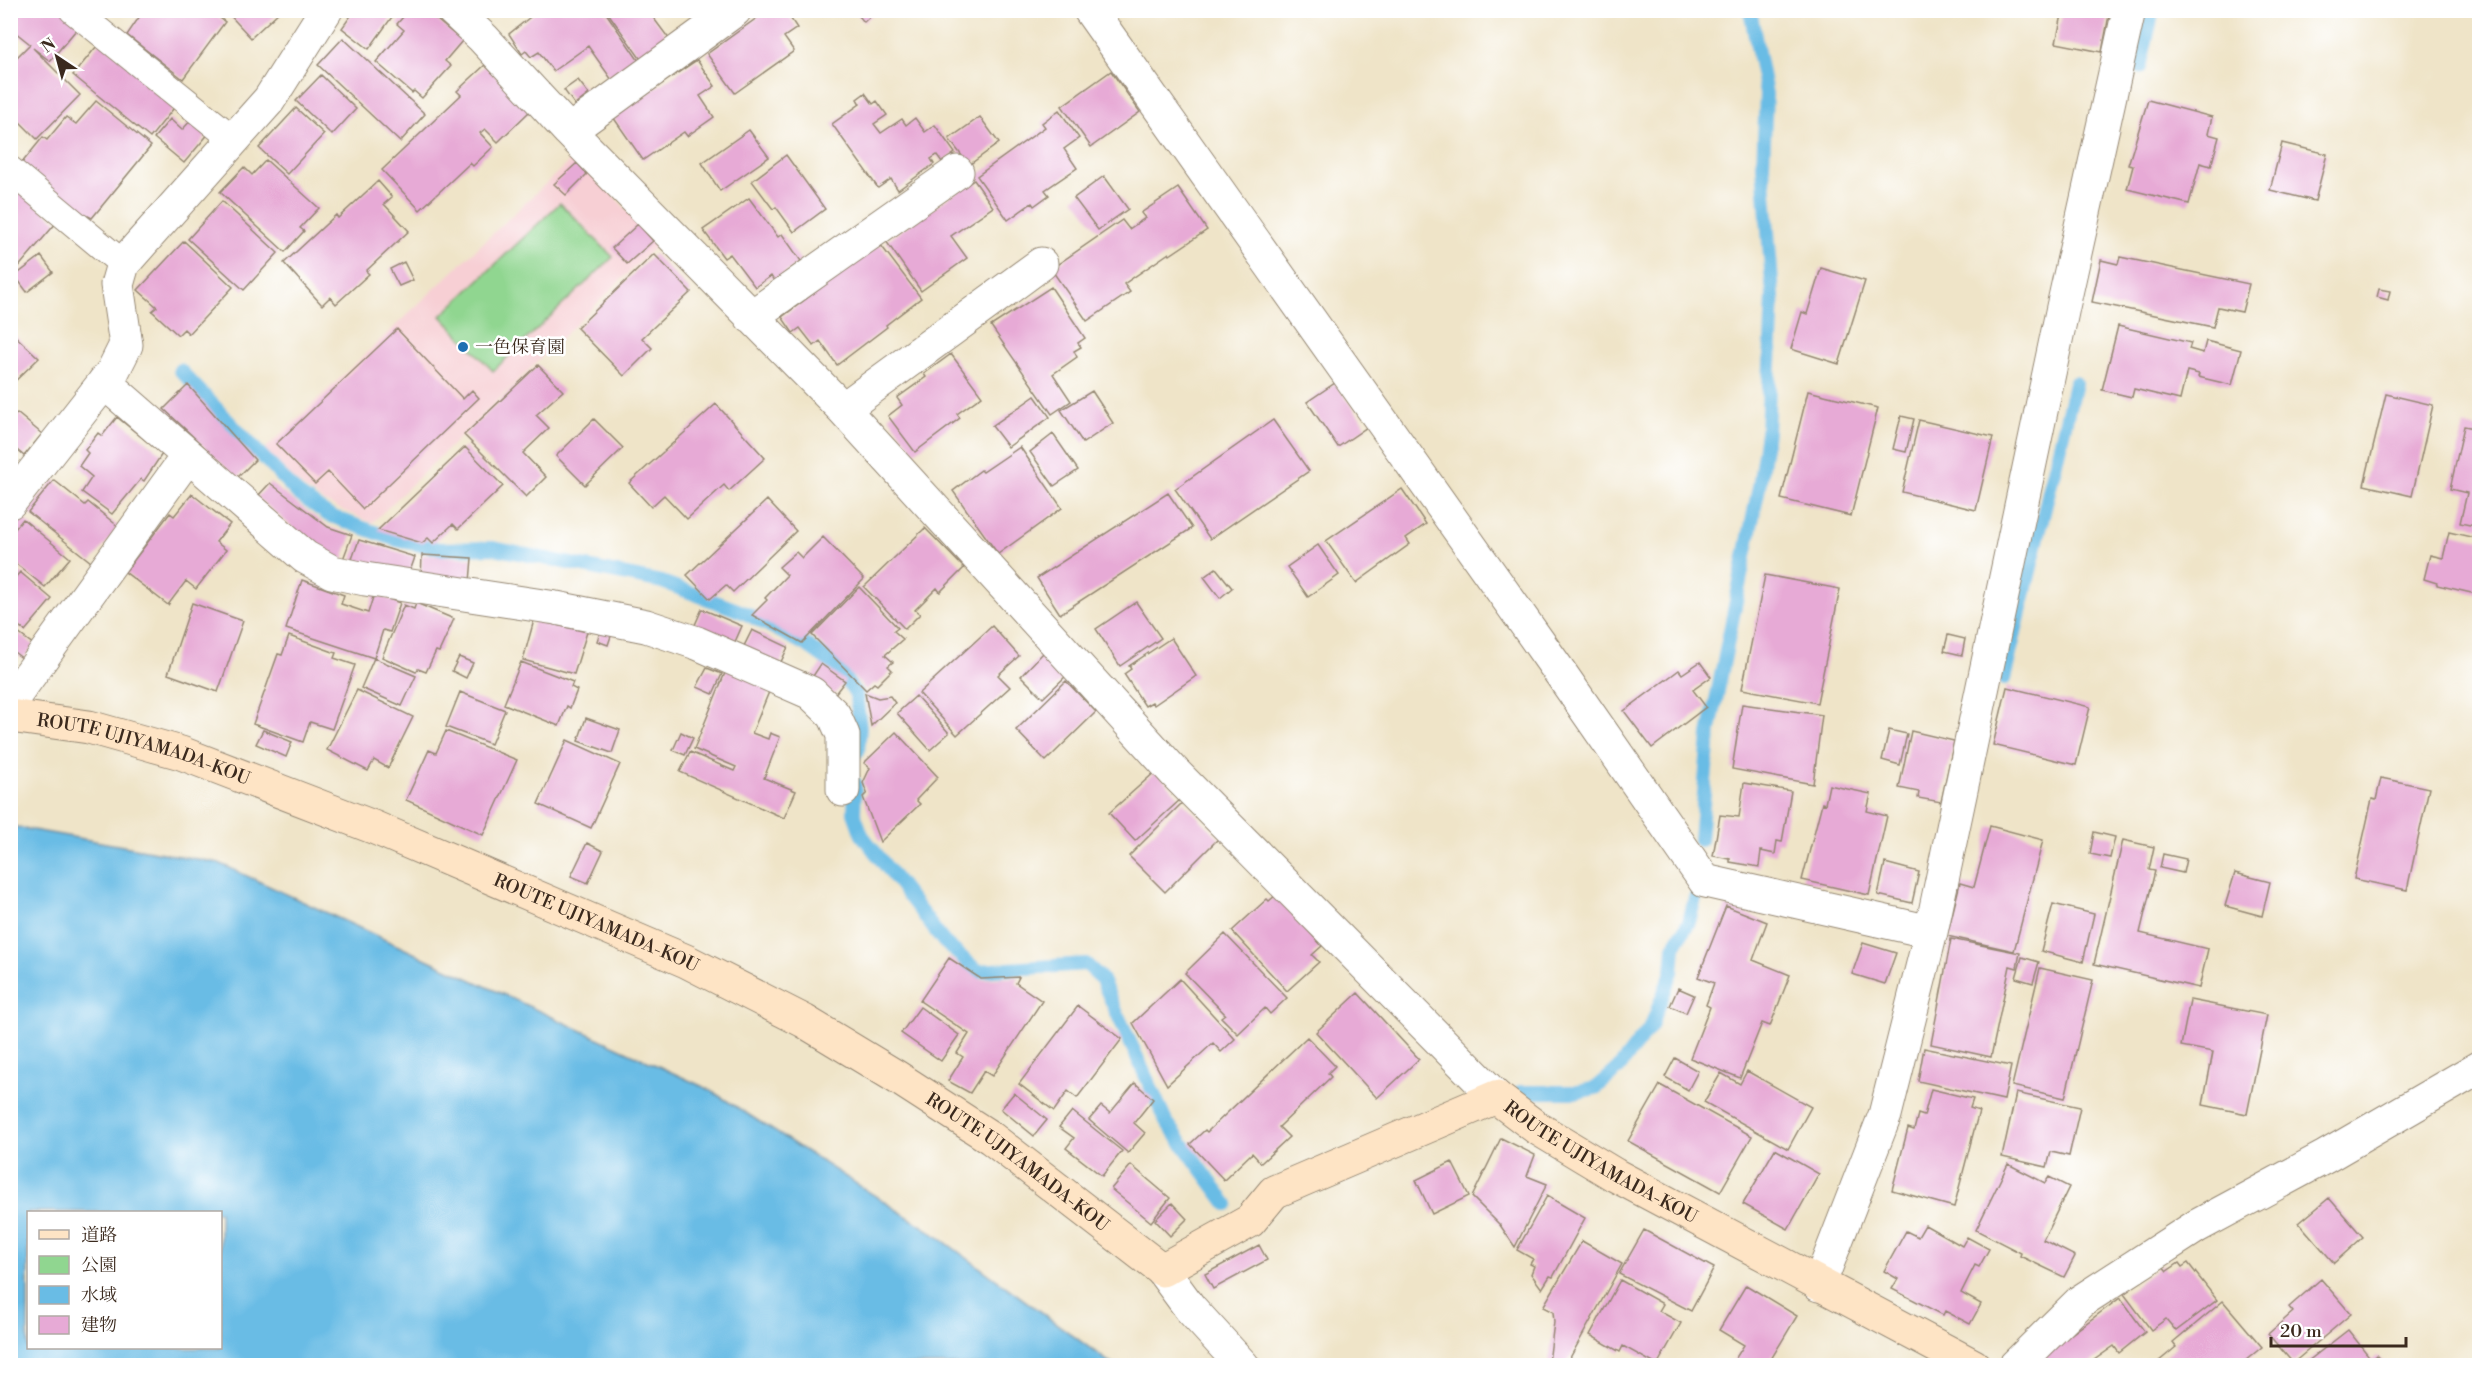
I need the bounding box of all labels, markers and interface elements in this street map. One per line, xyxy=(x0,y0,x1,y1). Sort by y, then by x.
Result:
north arrow xyxy=(27,27,87,87)
text: N xyxy=(38,34,60,57)
place label: 一色保育園 xyxy=(475,336,565,359)
marker: 一色保育園 xyxy=(456,340,470,354)
street label: ROUTE UJIYAMADA-KOU xyxy=(35,708,254,790)
street label: ROUTE UJIYAMADA-KOU xyxy=(490,868,704,978)
street label: ROUTE UJIYAMADA-KOU xyxy=(922,1087,1114,1237)
street label: ROUTE UJIYAMADA-KOU xyxy=(1499,1096,1702,1229)
legend xyxy=(27,1211,222,1349)
text: 道路 xyxy=(81,1224,117,1247)
text: 公園 xyxy=(81,1254,117,1277)
text: 水域 xyxy=(81,1284,117,1307)
scale bar xyxy=(2271,1310,2406,1348)
text: 建物 xyxy=(81,1314,117,1337)
text: 20 m xyxy=(2280,1320,2322,1343)

